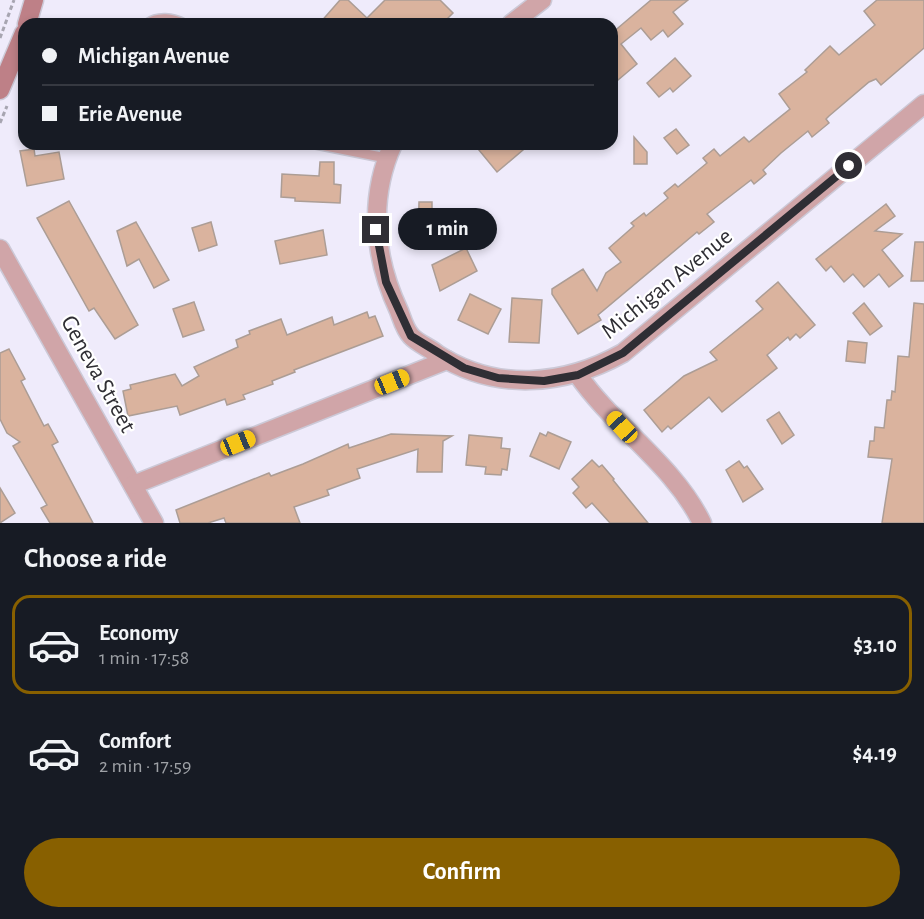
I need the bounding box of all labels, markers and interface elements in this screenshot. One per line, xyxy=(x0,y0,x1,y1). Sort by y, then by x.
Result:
text: Michigan Avenue xyxy=(78,45,229,67)
text: Erie Avenue xyxy=(78,103,182,125)
route start xyxy=(835,152,862,179)
callout: 1 min xyxy=(397,209,496,251)
route end xyxy=(362,216,389,243)
text: 1 min xyxy=(426,219,469,239)
street label: Michigan Avenue xyxy=(597,224,737,344)
street label: Geneva Street xyxy=(56,311,140,437)
car xyxy=(372,367,412,397)
car xyxy=(603,408,641,446)
car xyxy=(218,428,258,458)
text: Choose a ride xyxy=(24,545,167,572)
icon: car xyxy=(27,618,81,672)
text: Economy xyxy=(99,622,179,644)
text: $3.10 xyxy=(853,634,897,656)
text: 1 min · 17:58 xyxy=(99,648,189,668)
icon: car xyxy=(27,726,81,780)
text: Comfort xyxy=(99,730,171,752)
text: $4.19 xyxy=(852,742,897,764)
text: 2 min · 17:59 xyxy=(99,756,191,776)
button: Confirm xyxy=(24,838,900,907)

